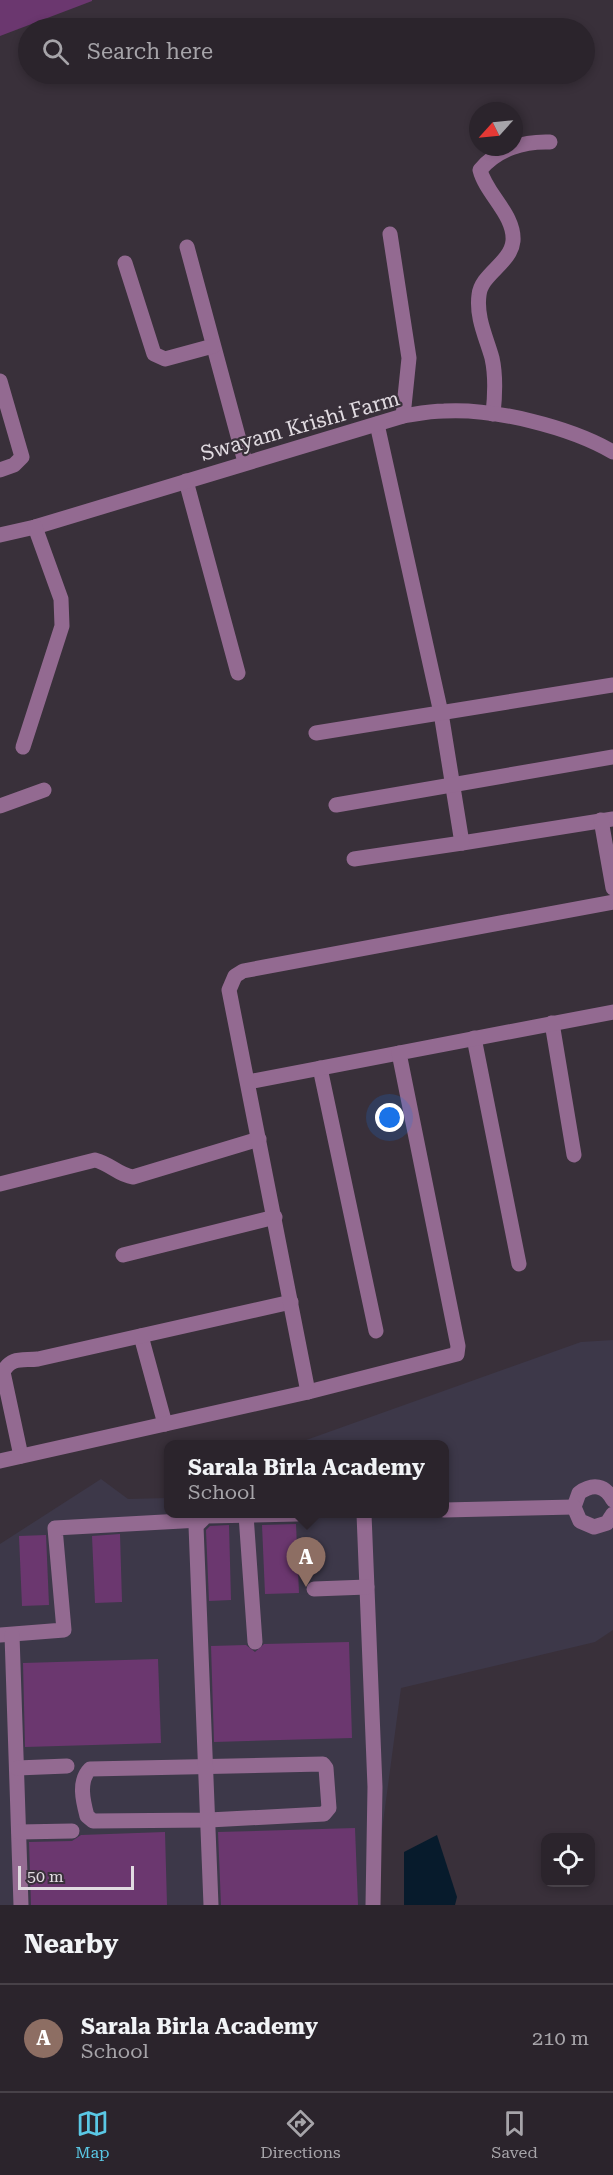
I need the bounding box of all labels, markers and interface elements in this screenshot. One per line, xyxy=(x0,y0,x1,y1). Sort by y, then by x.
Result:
search box xyxy=(18,18,595,84)
icon: search xyxy=(39,35,72,68)
text: Search here xyxy=(87,39,213,64)
north arrow xyxy=(469,102,523,156)
street label: Swayam Krishi Farm xyxy=(198,386,402,466)
your location xyxy=(375,1103,404,1132)
popup xyxy=(164,1440,449,1518)
text: Sarala Birla Academy xyxy=(188,1455,425,1480)
text: School xyxy=(188,1480,256,1504)
pin: A xyxy=(286,1538,326,1587)
map controls xyxy=(541,1833,595,1887)
button: locate xyxy=(541,1833,595,1887)
scale bar xyxy=(18,1863,134,1890)
text: 50 m xyxy=(27,1867,64,1886)
text: Nearby xyxy=(24,1929,118,1959)
text: Sarala Birla Academy xyxy=(81,2014,318,2039)
text: A xyxy=(36,2026,51,2050)
text: 210 m xyxy=(532,2026,589,2050)
text: School xyxy=(81,2039,149,2063)
tab: Map xyxy=(75,2107,110,2162)
tab: Directions xyxy=(260,2107,341,2162)
tab: Saved xyxy=(491,2107,538,2162)

